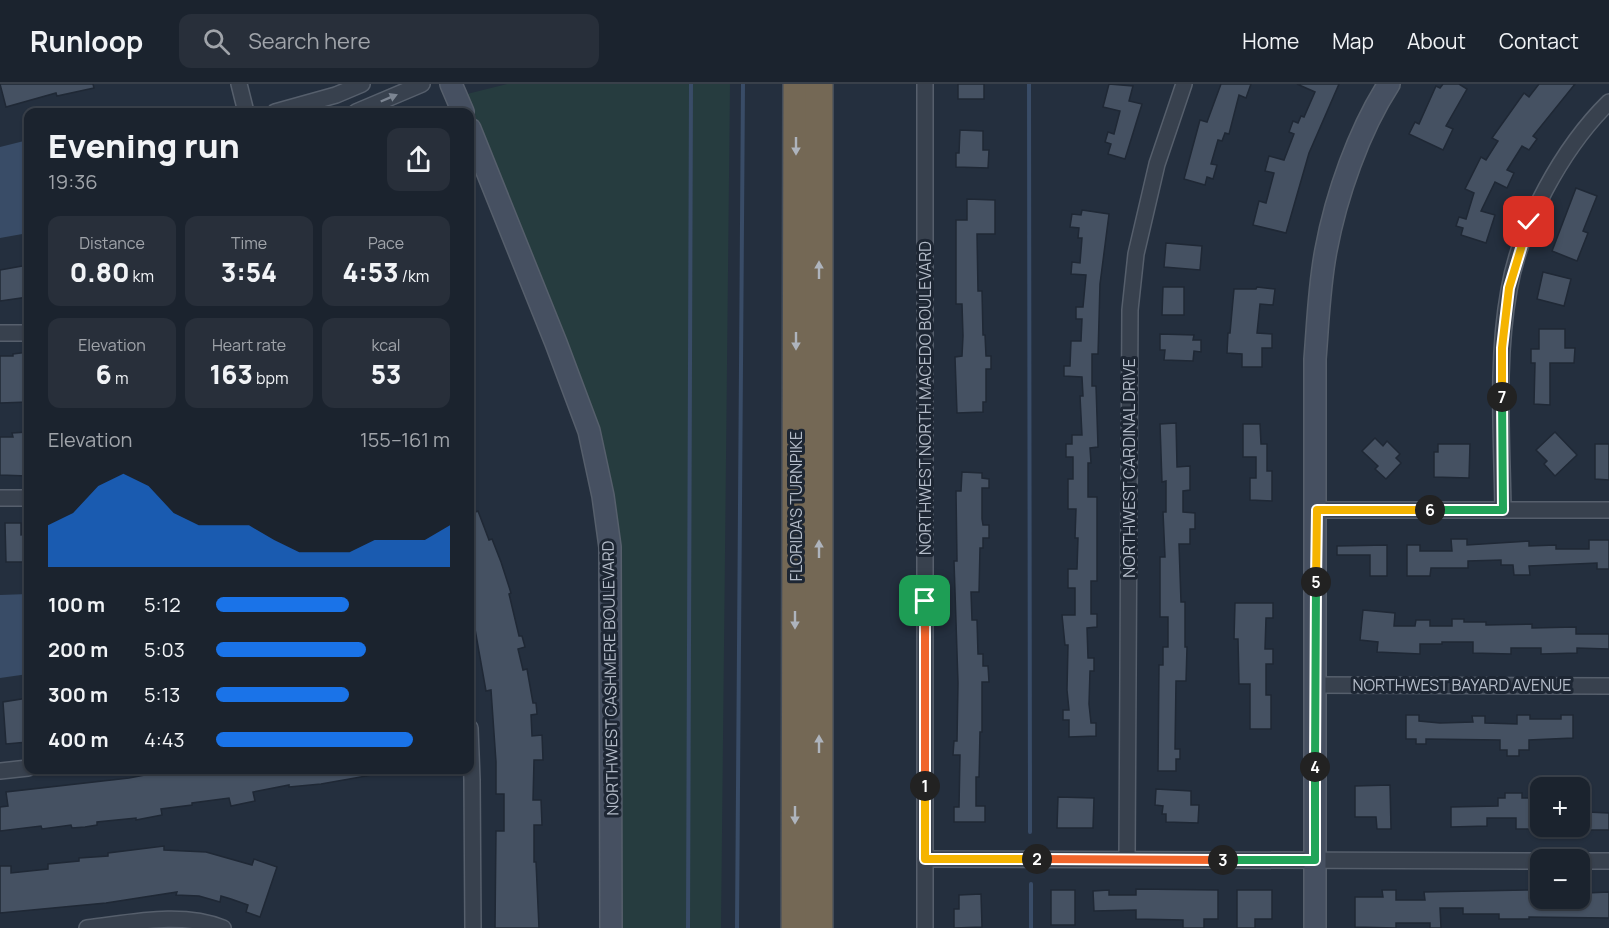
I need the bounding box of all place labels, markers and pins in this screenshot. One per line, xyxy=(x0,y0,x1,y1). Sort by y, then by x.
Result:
pin xyxy=(1503,196,1554,247)
pin: 7 xyxy=(1487,382,1517,412)
pin: 6 xyxy=(1415,495,1445,525)
pin: 5 xyxy=(1301,567,1331,597)
pin xyxy=(899,575,950,626)
pin: 4 xyxy=(1300,752,1330,782)
pin: 1 xyxy=(910,771,940,801)
pin: 2 xyxy=(1022,844,1052,874)
pin: 3 xyxy=(1208,845,1238,875)

